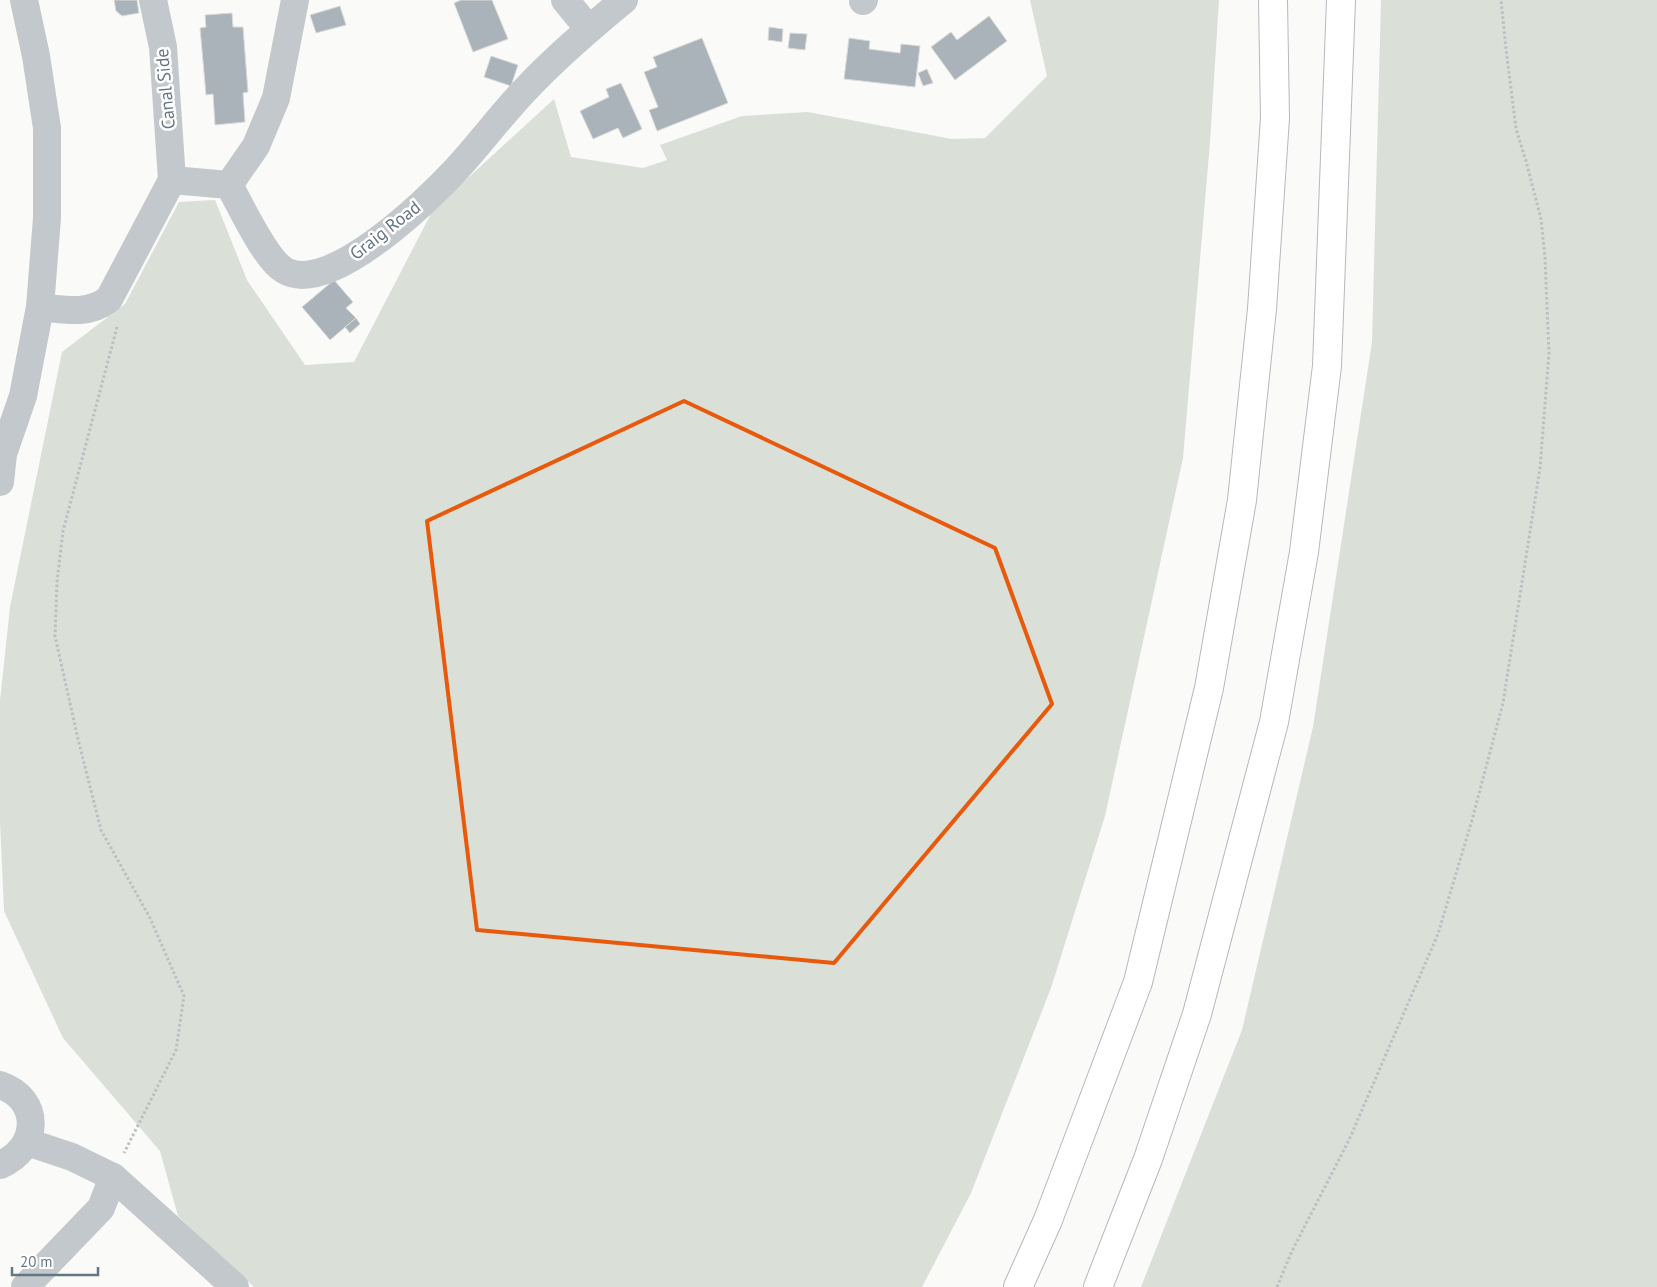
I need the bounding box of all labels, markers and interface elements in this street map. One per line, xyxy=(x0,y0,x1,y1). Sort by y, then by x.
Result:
street label: Canal Side xyxy=(150,48,180,130)
street label: Graig Road xyxy=(345,195,425,265)
scale bar xyxy=(12,1244,99,1276)
text: 20 m xyxy=(20,1252,53,1271)

